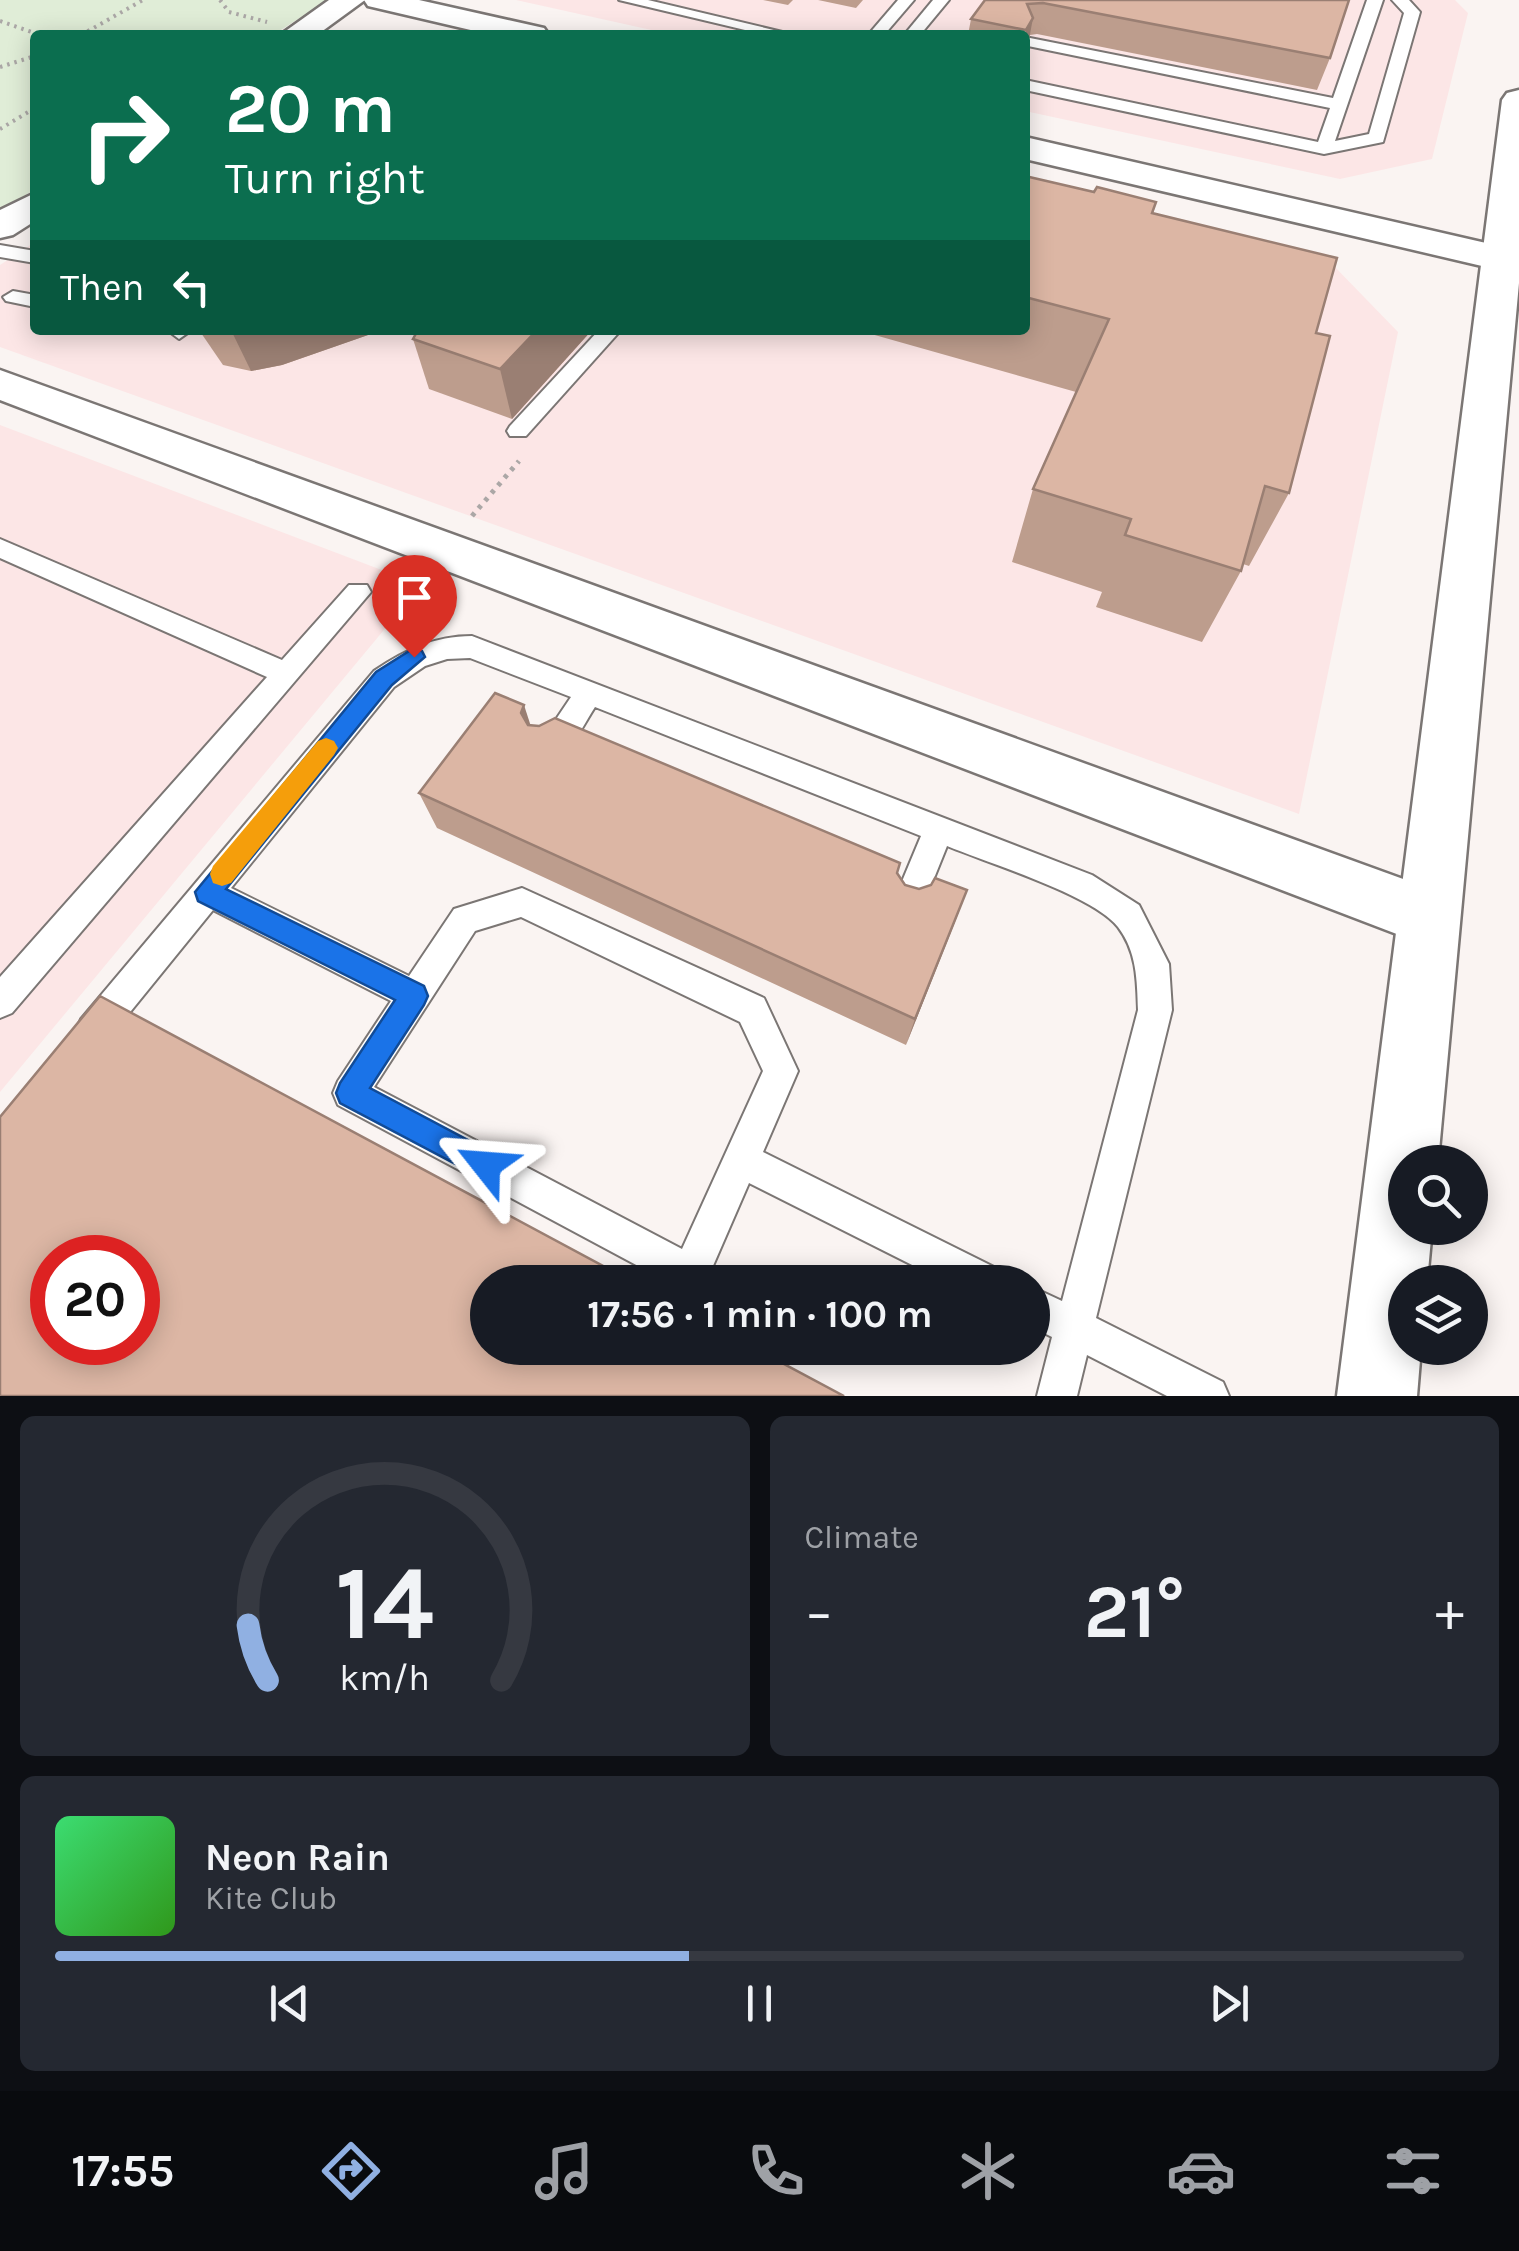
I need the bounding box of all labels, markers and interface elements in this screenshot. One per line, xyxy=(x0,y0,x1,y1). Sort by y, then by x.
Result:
text: 20 m xyxy=(225,68,396,150)
icon: right xyxy=(60,70,190,200)
text: Turn right xyxy=(225,152,425,204)
icon: left xyxy=(164,260,219,315)
text: Then xyxy=(60,265,144,310)
pin xyxy=(372,555,457,658)
icon: arrive xyxy=(387,570,442,625)
position arrow xyxy=(434,1113,538,1217)
map controls xyxy=(1388,1145,1488,1365)
button: search xyxy=(1388,1145,1488,1245)
speed limit sign: 20 xyxy=(30,1235,160,1365)
button: layers xyxy=(1388,1265,1488,1365)
text: 17:56 · 1 min · 100 m xyxy=(587,1292,933,1337)
text: Climate xyxy=(805,1519,919,1556)
text: 14 xyxy=(335,1543,434,1664)
text: 21° xyxy=(1084,1568,1185,1656)
text: − xyxy=(805,1580,833,1644)
text: + xyxy=(1435,1580,1464,1644)
text: km/h xyxy=(339,1657,430,1699)
text: Neon Rain xyxy=(205,1835,390,1880)
text: Kite Club xyxy=(205,1880,337,1917)
icon: previous xyxy=(262,1976,317,2031)
icon: pause xyxy=(732,1976,787,2031)
icon: next xyxy=(1202,1976,1257,2031)
icon: directions xyxy=(316,2136,386,2206)
icon: music xyxy=(529,2136,599,2206)
icon: phone xyxy=(741,2136,811,2206)
icon: climate xyxy=(953,2136,1023,2206)
icon: car xyxy=(1166,2136,1236,2206)
icon: filters xyxy=(1378,2136,1448,2206)
text: 17:55 xyxy=(71,2145,174,2197)

